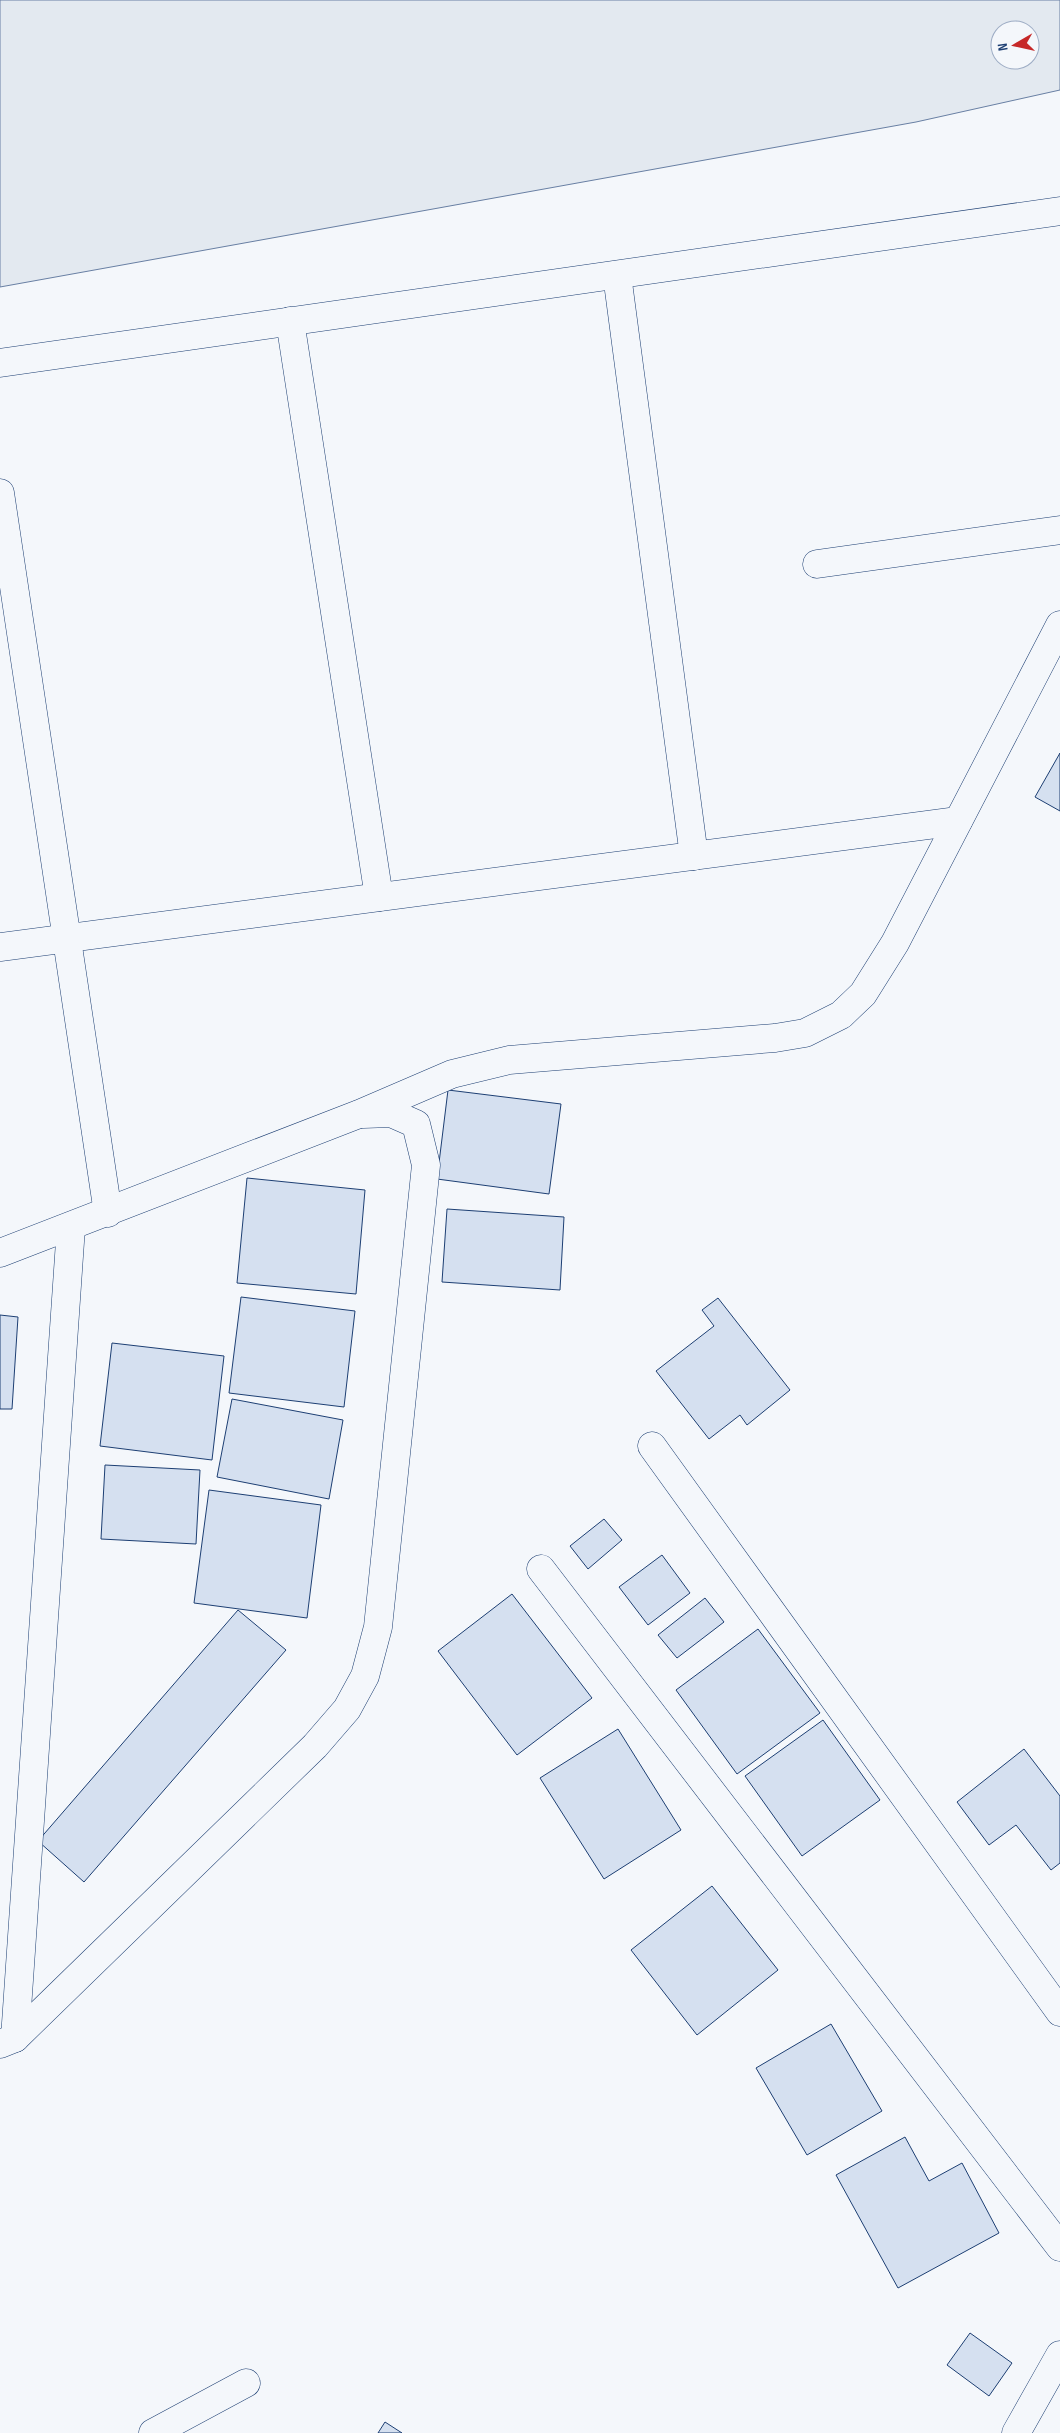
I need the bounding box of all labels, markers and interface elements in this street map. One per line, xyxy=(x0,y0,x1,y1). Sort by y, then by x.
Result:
north arrow xyxy=(990,20,1040,70)
text: N xyxy=(994,42,1012,52)

